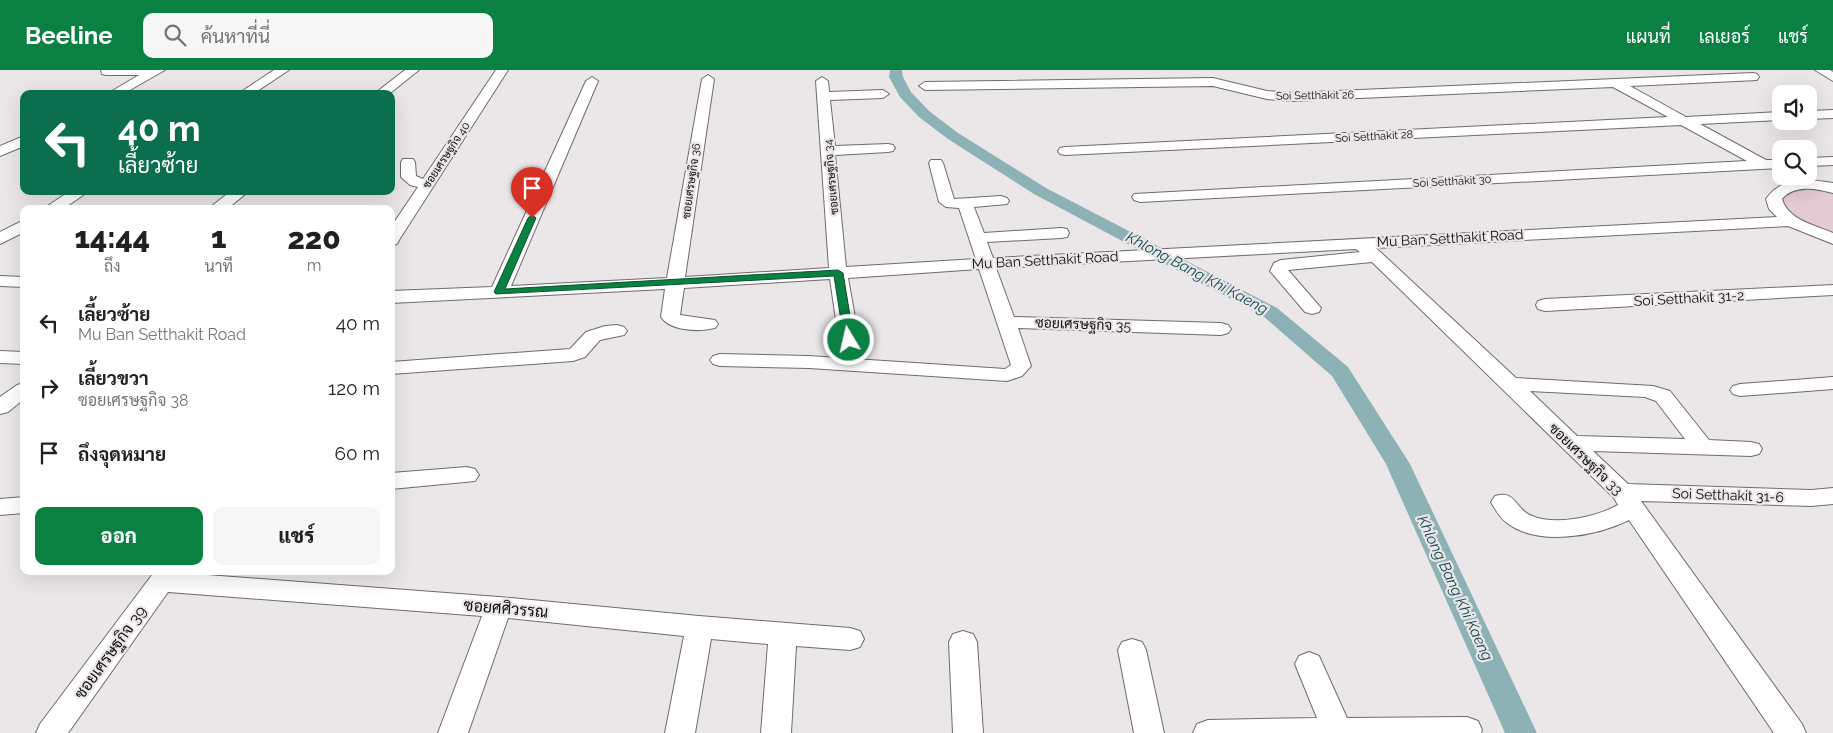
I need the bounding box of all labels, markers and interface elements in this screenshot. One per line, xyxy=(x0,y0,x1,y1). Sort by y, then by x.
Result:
search box xyxy=(143,13,493,58)
text: Beeline xyxy=(25,21,113,50)
icon: search xyxy=(161,21,189,49)
text: ค้นหาที่นี่ xyxy=(201,25,270,47)
text: แผนที่ xyxy=(1626,26,1671,47)
text: เลเยอร์ xyxy=(1699,26,1750,47)
text: แชร์ xyxy=(1778,26,1808,47)
map controls xyxy=(1772,85,1817,185)
button: sound xyxy=(1772,85,1817,130)
street label: Soi Setthakit 26 xyxy=(1276,88,1355,103)
text: 40 m xyxy=(118,108,200,149)
icon: left xyxy=(35,110,100,175)
street label: ซอยเศรษฐกิจ 40 xyxy=(420,120,474,191)
street label: Soi Setthakit 28 xyxy=(1335,128,1413,145)
street label: ซอยเศรษฐกิจ 34 xyxy=(822,139,842,215)
button: search xyxy=(1772,140,1817,185)
street label: ซอยเศรษฐกิจ 36 xyxy=(680,142,704,220)
text: เลี้ยวซ้าย xyxy=(118,152,198,178)
pin xyxy=(511,167,553,218)
street label: Soi Setthakit 30 xyxy=(1412,173,1492,190)
icon: arrive xyxy=(518,174,546,202)
text: 14:44 xyxy=(74,220,150,255)
text: 1 xyxy=(211,220,227,255)
text: 220 xyxy=(287,221,341,256)
street label: Mu Ban Setthakit Road xyxy=(1376,226,1524,250)
water label: Khlong Bang Khi Kaeng xyxy=(1123,228,1271,318)
street label: Mu Ban Setthakit Road xyxy=(971,248,1119,272)
text: m xyxy=(307,256,321,275)
text: ถึง xyxy=(104,257,121,276)
text: นาที xyxy=(205,257,233,276)
street label: Soi Setthakit 31-2 xyxy=(1633,287,1745,309)
text: เลี้ยวซ้าย xyxy=(78,303,150,325)
icon: left xyxy=(35,309,63,337)
text: 40 m xyxy=(336,312,380,334)
position arrow xyxy=(822,313,874,365)
street label: ซอยเศรษฐกิจ 35 xyxy=(1035,314,1132,335)
text: Mu Ban Setthakit Road xyxy=(78,325,246,344)
text: เลี้ยวขวา xyxy=(78,367,149,389)
icon: right xyxy=(35,374,63,402)
text: 120 m xyxy=(328,377,380,399)
text: ซอยเศรษฐกิจ 38 xyxy=(78,391,188,410)
street label: ซอยเศรษฐกิจ 33 xyxy=(1545,420,1626,499)
icon: arrive xyxy=(35,439,63,467)
text: 60 m xyxy=(335,442,380,464)
text: ถึงจุดหมาย xyxy=(78,443,166,465)
street label: Soi Setthakit 31-6 xyxy=(1672,485,1784,505)
button: ออก xyxy=(35,507,203,565)
button: แชร์ xyxy=(213,507,380,565)
water label: Khlong Bang Khi Kaeng xyxy=(1413,512,1497,664)
street label: ซอยศศิวรรณ xyxy=(463,595,549,622)
street label: ซอยเศรษฐกิจ 39 xyxy=(70,602,151,703)

